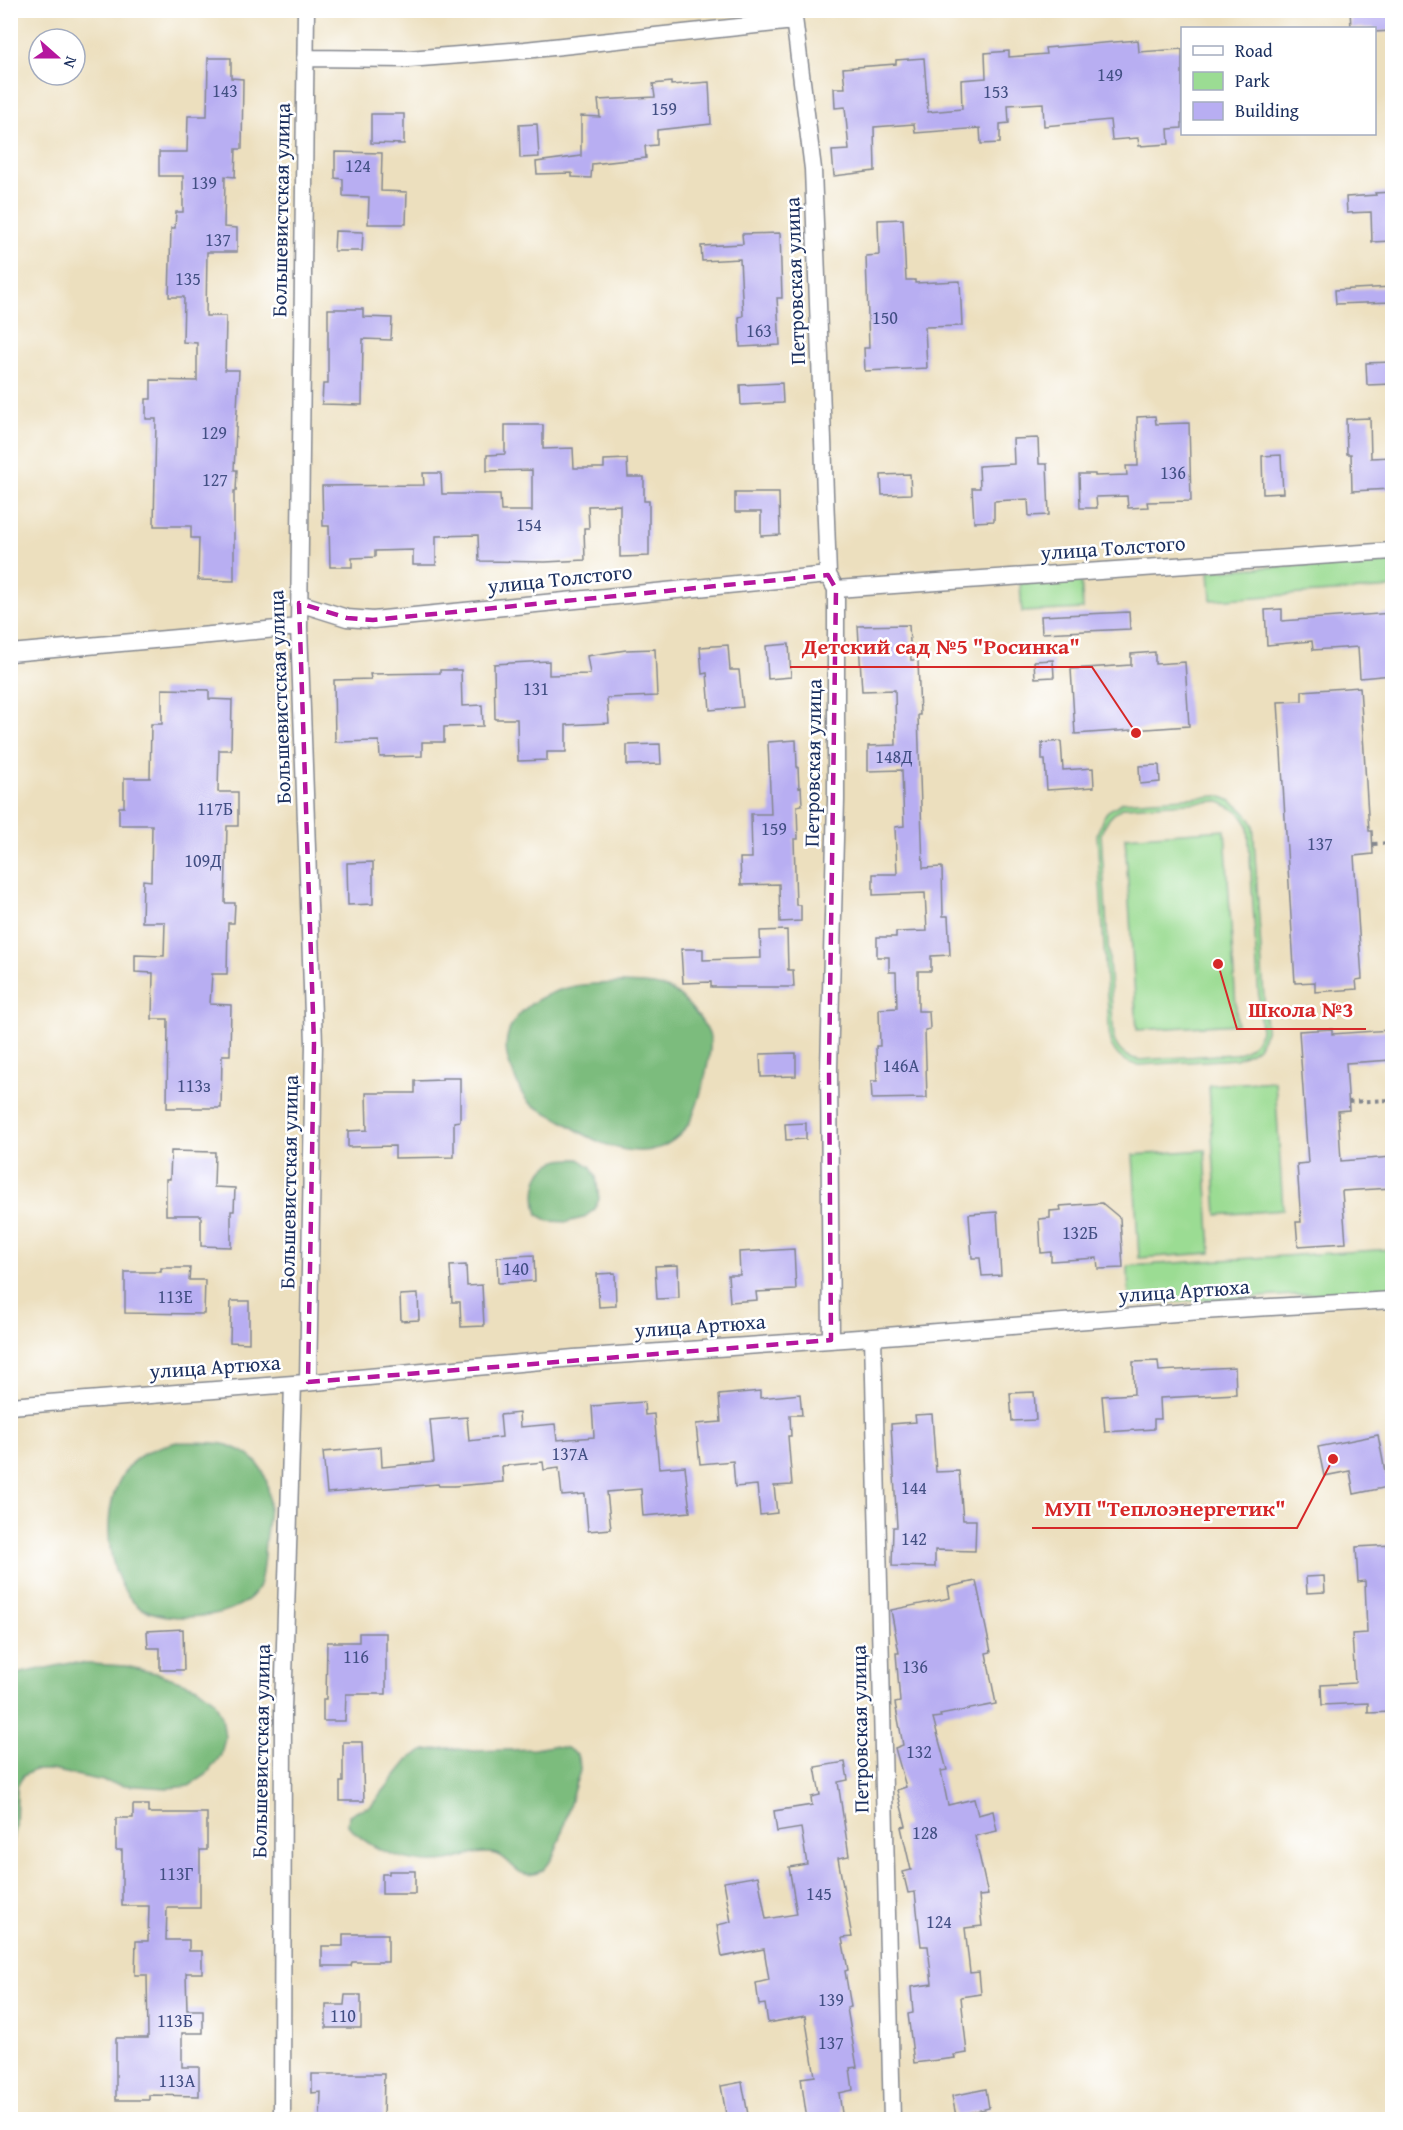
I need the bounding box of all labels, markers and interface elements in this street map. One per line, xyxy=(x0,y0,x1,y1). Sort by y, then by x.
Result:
north arrow xyxy=(27,27,87,87)
legend xyxy=(1181,27,1376,135)
text: Road xyxy=(1235,37,1273,64)
text: N xyxy=(58,53,84,72)
house number: 149 xyxy=(1097,61,1123,88)
text: Park xyxy=(1235,67,1271,94)
house number: 143 xyxy=(212,77,238,104)
house number: 153 xyxy=(983,78,1009,105)
house number: 159 xyxy=(651,95,677,122)
text: Building xyxy=(1235,97,1299,124)
street label: Большевистская улица xyxy=(263,103,298,317)
house number: 124 xyxy=(345,152,371,179)
house number: 139 xyxy=(191,169,217,196)
street label: Петровская улица xyxy=(776,196,813,366)
house number: 137 xyxy=(205,226,231,253)
house number: 135 xyxy=(175,265,201,292)
house number: 150 xyxy=(872,304,898,331)
house number: 163 xyxy=(746,317,772,344)
house number: 129 xyxy=(201,419,227,446)
house number: 136 xyxy=(1160,459,1186,486)
house number: 127 xyxy=(202,466,228,493)
house number: 154 xyxy=(516,511,542,538)
street label: улица Толстого xyxy=(1039,527,1186,568)
street label: улица Толстого xyxy=(485,556,634,602)
street label: Большевистская улица xyxy=(260,589,299,805)
callout: Детский сад №5 "Росинка" xyxy=(790,627,1092,667)
text: Детский сад №5 "Росинка" xyxy=(801,630,1080,662)
house number: 131 xyxy=(523,675,549,702)
street label: Петровская улица xyxy=(796,679,829,847)
house number: 148Д xyxy=(875,743,913,770)
house number: 117Б xyxy=(197,795,233,822)
house number: 159 xyxy=(761,815,787,842)
house number: 137 xyxy=(1307,830,1333,857)
house number: 109Д xyxy=(184,847,222,874)
callout: Школа №3 xyxy=(1237,989,1366,1029)
text: Школа №3 xyxy=(1248,993,1354,1025)
house number: 146А xyxy=(883,1052,920,1079)
house number: 113з xyxy=(177,1072,211,1099)
street label: Большевистская улица xyxy=(271,1075,306,1289)
house number: 132Б xyxy=(1062,1219,1098,1246)
house number: 140 xyxy=(503,1255,529,1282)
street label: улица Артюха xyxy=(1116,1270,1251,1311)
house number: 113Е xyxy=(157,1283,193,1310)
street label: улица Артюха xyxy=(632,1305,767,1346)
street label: улица Артюха xyxy=(147,1346,282,1387)
house number: 137А xyxy=(552,1440,589,1467)
house number: 144 xyxy=(901,1474,927,1501)
callout: МУП "Теплоэнергетик" xyxy=(1032,1488,1297,1528)
text: МУП "Теплоэнергетик" xyxy=(1044,1492,1286,1524)
house number: 142 xyxy=(901,1525,927,1552)
house number: 116 xyxy=(343,1643,369,1670)
street label: Большевистская улица xyxy=(243,1644,278,1858)
street label: Петровская улица xyxy=(843,1645,876,1813)
house number: 136 xyxy=(902,1653,928,1680)
house number: 132 xyxy=(906,1738,932,1765)
house number: 128 xyxy=(912,1819,938,1846)
house number: 113Г xyxy=(159,1860,194,1887)
house number: 145 xyxy=(806,1880,832,1907)
house number: 124 xyxy=(926,1908,952,1935)
house number: 139 xyxy=(818,1986,844,2013)
house number: 110 xyxy=(330,2002,356,2029)
house number: 113Б xyxy=(157,2007,193,2034)
house number: 137 xyxy=(818,2029,844,2056)
house number: 113А xyxy=(159,2067,196,2094)

